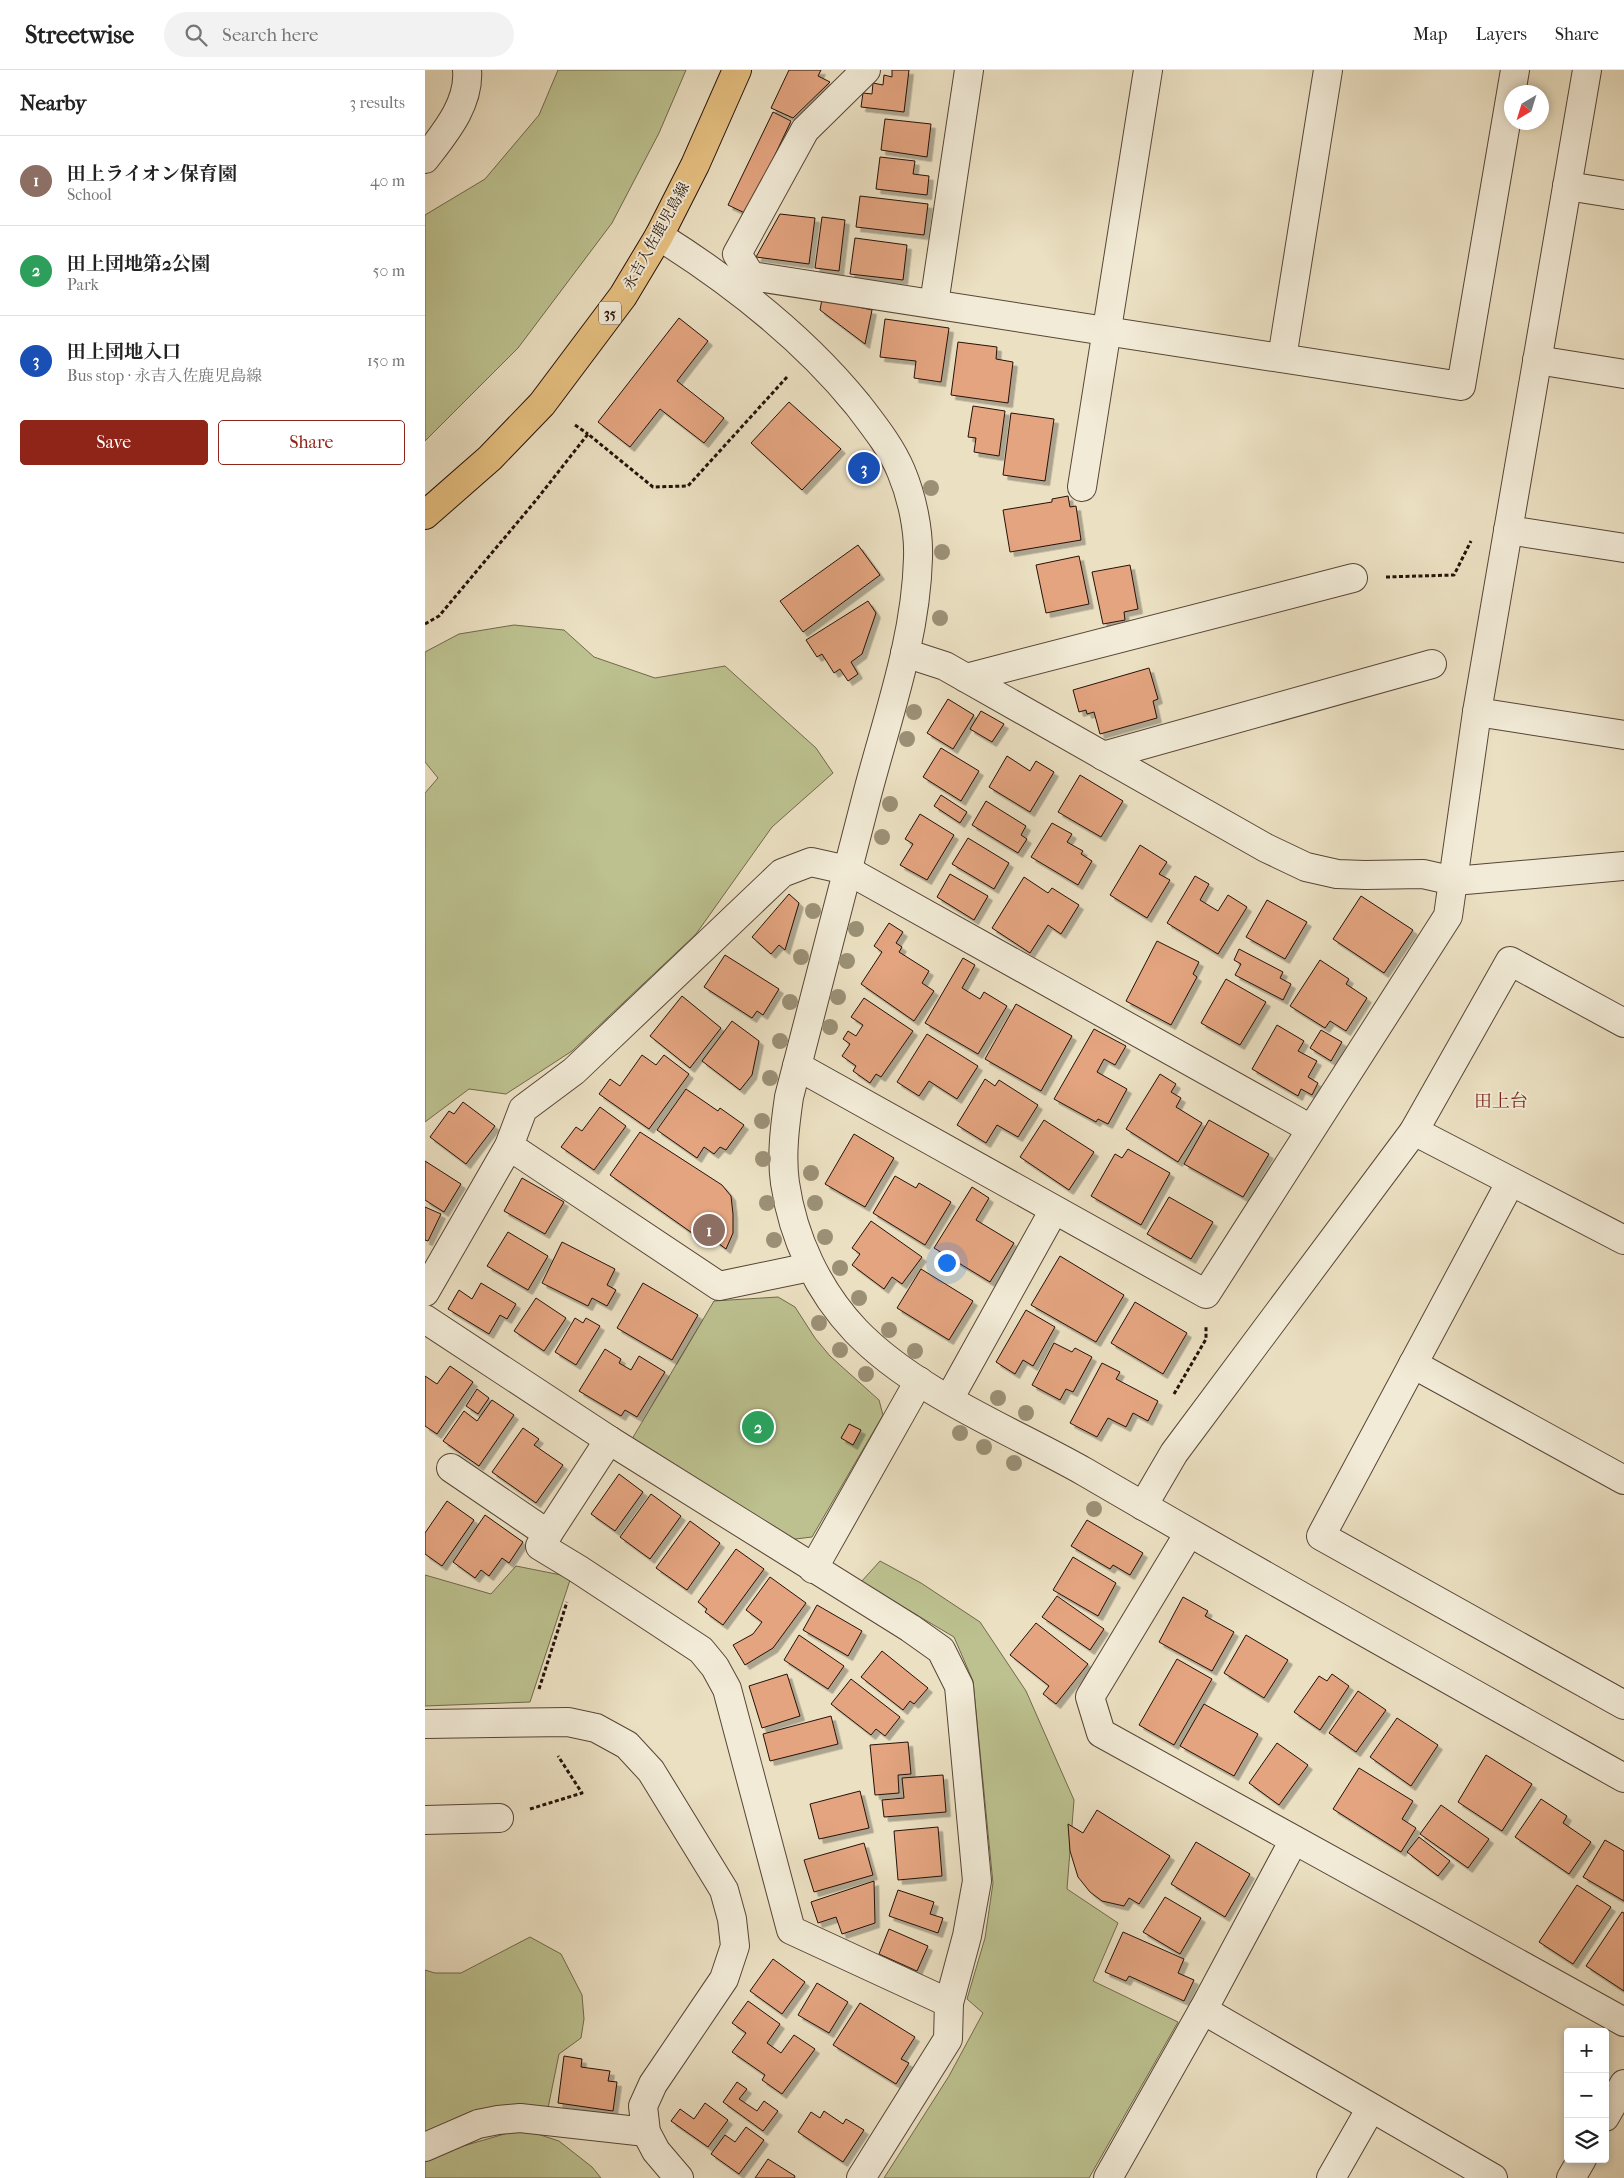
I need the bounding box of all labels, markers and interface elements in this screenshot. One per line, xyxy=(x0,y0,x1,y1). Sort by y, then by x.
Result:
search box xyxy=(164,12,514,57)
text: Streetwise xyxy=(25,21,134,49)
icon: search xyxy=(182,21,210,49)
text: Search here xyxy=(222,24,318,46)
text: Map xyxy=(1413,24,1447,45)
text: Layers xyxy=(1475,24,1527,45)
text: Share xyxy=(1555,24,1599,45)
north arrow xyxy=(1504,85,1549,130)
text: Nearby xyxy=(20,91,86,115)
text: 3 results xyxy=(349,93,405,112)
text: 田上ライオン保育園 xyxy=(67,163,237,185)
text: 1 xyxy=(33,171,39,190)
text: 40 m xyxy=(370,171,405,190)
street label: 永吉入佐鹿児島線 xyxy=(619,179,693,293)
text: School xyxy=(67,185,112,204)
text: 田上団地第2公園 xyxy=(67,253,210,275)
text: 2 xyxy=(32,261,40,280)
text: 50 m xyxy=(373,261,405,280)
text: Park xyxy=(67,275,99,294)
road number: 35 xyxy=(599,302,621,324)
text: 田上団地入口 xyxy=(67,341,181,363)
text: 3 xyxy=(33,351,39,370)
text: 150 m xyxy=(367,351,405,370)
text: Bus stop · 永吉入佐鹿児島線 xyxy=(67,366,262,385)
button: Save xyxy=(20,420,208,465)
button: Share xyxy=(218,420,405,465)
pin: 3 xyxy=(848,449,880,487)
district label: 田上台 xyxy=(1474,1091,1528,1112)
pin: 1 xyxy=(693,1211,725,1249)
your location xyxy=(934,1250,960,1276)
pin: 2 xyxy=(742,1408,774,1446)
map controls xyxy=(1564,2028,1609,2163)
button: + xyxy=(1564,2028,1609,2073)
button: − xyxy=(1564,2073,1609,2118)
button: layers xyxy=(1564,2118,1609,2163)

